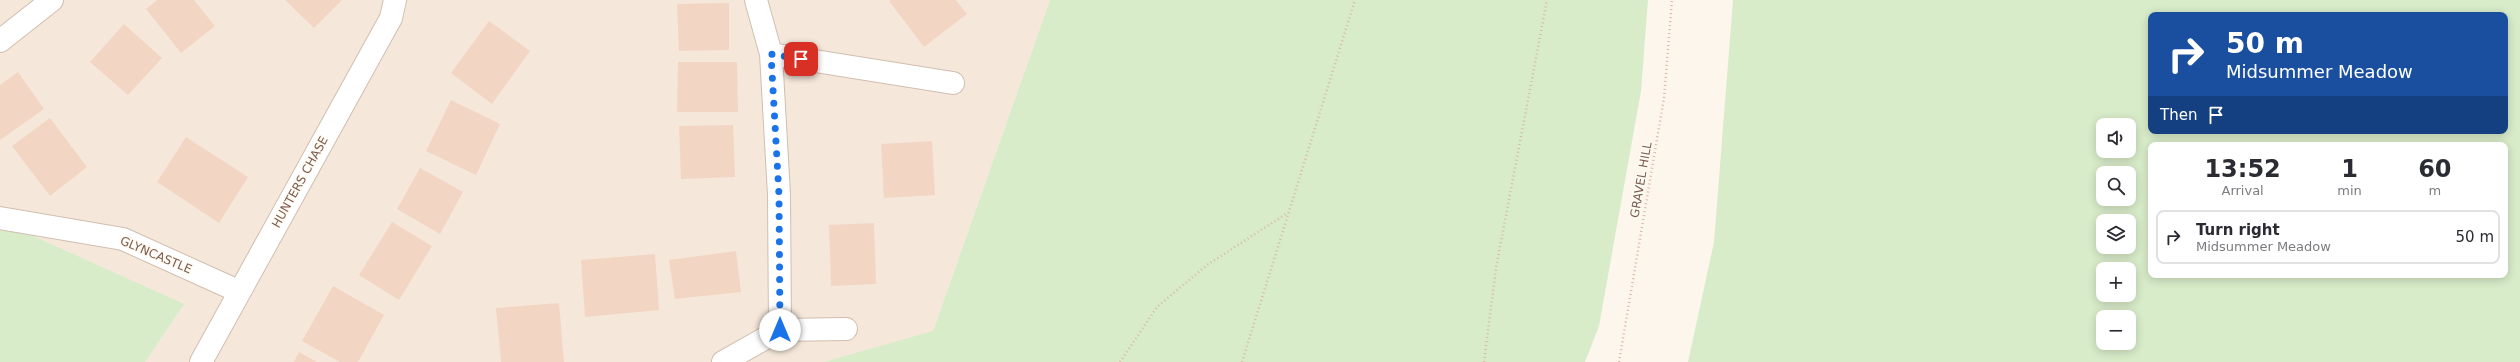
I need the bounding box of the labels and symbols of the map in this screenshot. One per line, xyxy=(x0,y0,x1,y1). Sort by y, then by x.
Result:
pin xyxy=(784,42,818,76)
street label: HUNTERS CHASE xyxy=(269,134,331,230)
street label: GRAVEL HILL xyxy=(1627,141,1655,219)
street label: GLYNCASTLE xyxy=(118,234,194,276)
position arrow xyxy=(759,309,801,351)

